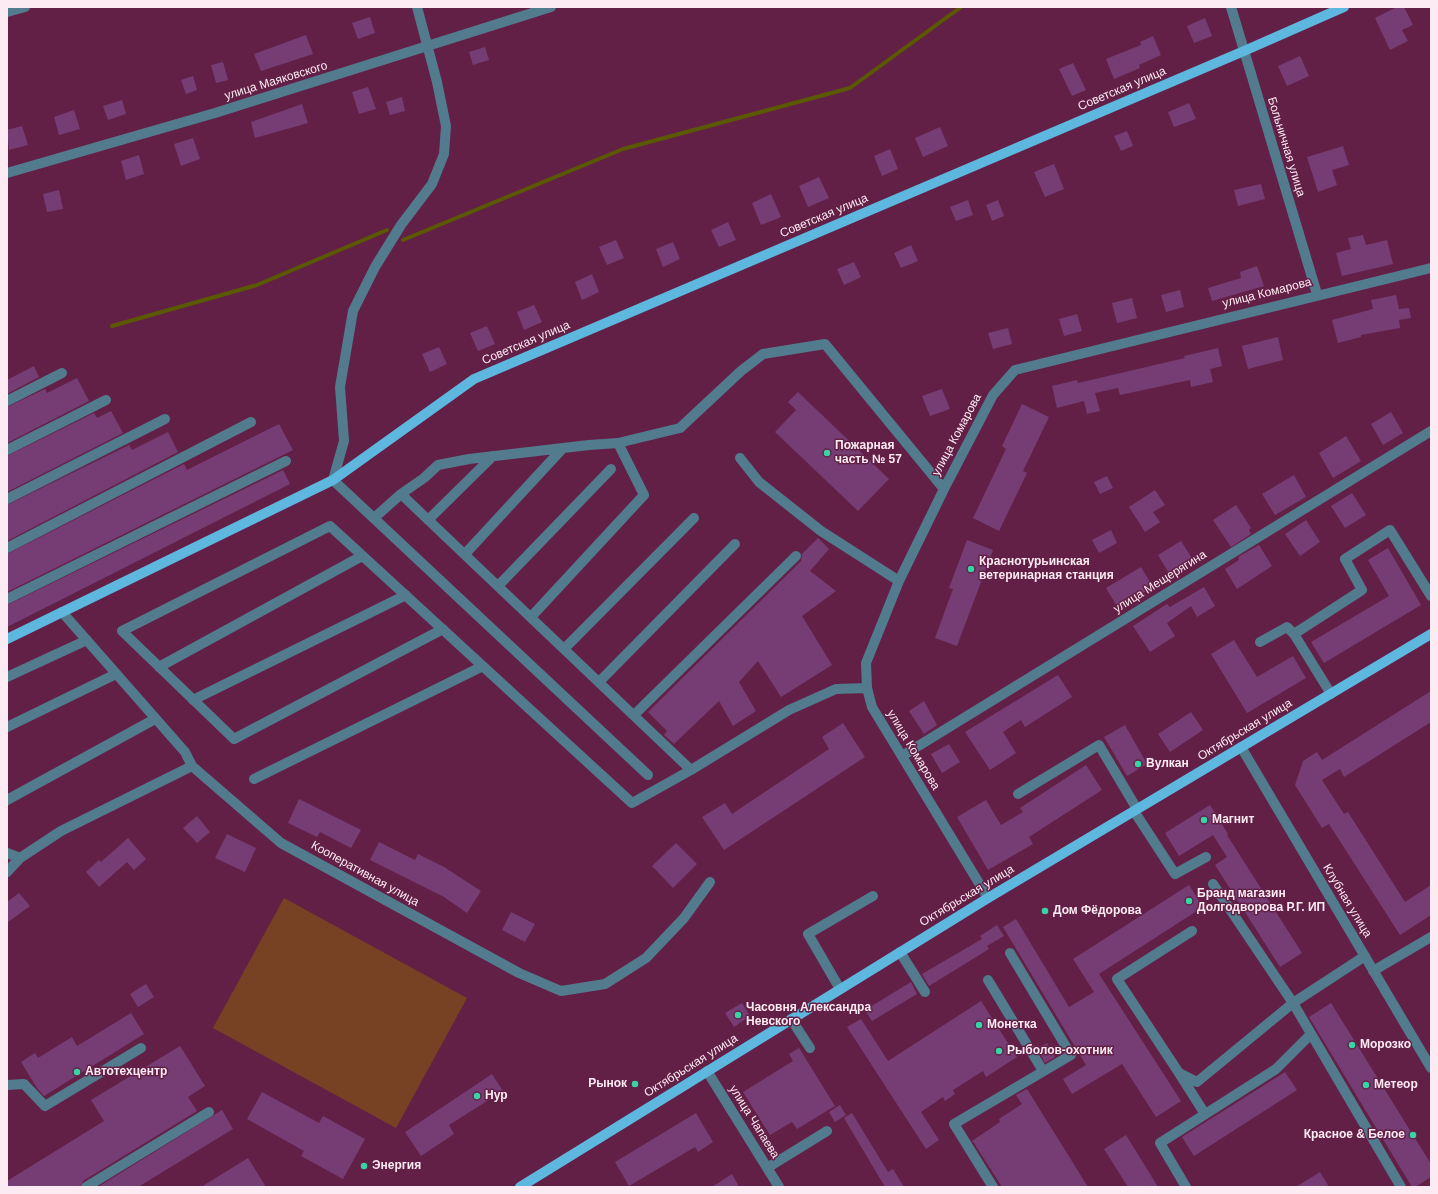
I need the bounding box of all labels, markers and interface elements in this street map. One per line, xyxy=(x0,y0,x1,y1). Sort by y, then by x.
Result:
street label: улица Маяковского xyxy=(223,59,329,103)
street label: Советская улица xyxy=(1076,64,1168,114)
street label: Больничная улица xyxy=(1264,96,1308,198)
street label: Советская улица xyxy=(778,191,870,241)
street label: улица Комарова xyxy=(1221,275,1313,311)
street label: Советская улица xyxy=(480,318,572,368)
street label: улица Комарова xyxy=(929,391,985,479)
place label: Пожарная часть № 57 xyxy=(835,439,902,467)
marker: Пожарная часть № 57 xyxy=(822,448,832,458)
street label: улица Мещерягина xyxy=(1111,548,1209,616)
place label: Краснотурьинская ветеринарная станция xyxy=(979,555,1114,583)
marker: Краснотурьинская ветеринарная станция xyxy=(966,564,976,574)
street label: Октябрьская улица xyxy=(1195,696,1295,764)
street label: улица Комарова xyxy=(883,707,943,793)
place label: Вулкан xyxy=(1146,757,1189,771)
marker: Вулкан xyxy=(1133,759,1143,769)
place label: Магнит xyxy=(1212,813,1254,827)
marker: Магнит xyxy=(1199,815,1209,825)
street label: Кооперативная улица xyxy=(308,838,422,910)
street label: Октябрьская улица xyxy=(917,862,1017,930)
street label: Клубная улица xyxy=(1319,862,1375,940)
place label: Бранд магазин Долгодворова Р.Г. ИП xyxy=(1197,887,1325,915)
marker: Бранд магазин Долгодворова Р.Г. ИП xyxy=(1184,896,1194,906)
place label: Дом Фёдорова xyxy=(1053,904,1141,918)
marker: Дом Фёдорова xyxy=(1040,906,1050,916)
place label: Часовня Александра Невского xyxy=(746,1001,871,1029)
marker: Часовня Александра Невского xyxy=(733,1010,743,1020)
place label: Монетка xyxy=(987,1018,1037,1032)
marker: Монетка xyxy=(974,1020,984,1030)
street label: Октябрьская улица xyxy=(642,1031,740,1101)
place label: Морозко xyxy=(1360,1038,1411,1052)
marker: Морозко xyxy=(1347,1040,1357,1050)
place label: Рыболов-охотник xyxy=(1007,1044,1113,1058)
marker: Рыболов-охотник xyxy=(994,1046,1004,1056)
place label: Автотехцентр xyxy=(85,1065,167,1079)
marker: Автотехцентр xyxy=(72,1067,82,1077)
place label: Рынок xyxy=(588,1077,627,1091)
place label: Метеор xyxy=(1374,1078,1418,1092)
marker: Рынок xyxy=(630,1079,640,1089)
marker: Метеор xyxy=(1361,1080,1371,1090)
street label: улица Чапаева xyxy=(726,1083,782,1161)
place label: Нур xyxy=(485,1089,508,1103)
marker: Нур xyxy=(472,1091,482,1101)
place label: Красное & Белое xyxy=(1304,1128,1405,1142)
marker: Красное & Белое xyxy=(1408,1130,1418,1140)
place label: Энергия xyxy=(372,1159,421,1173)
marker: Энергия xyxy=(359,1161,369,1171)

